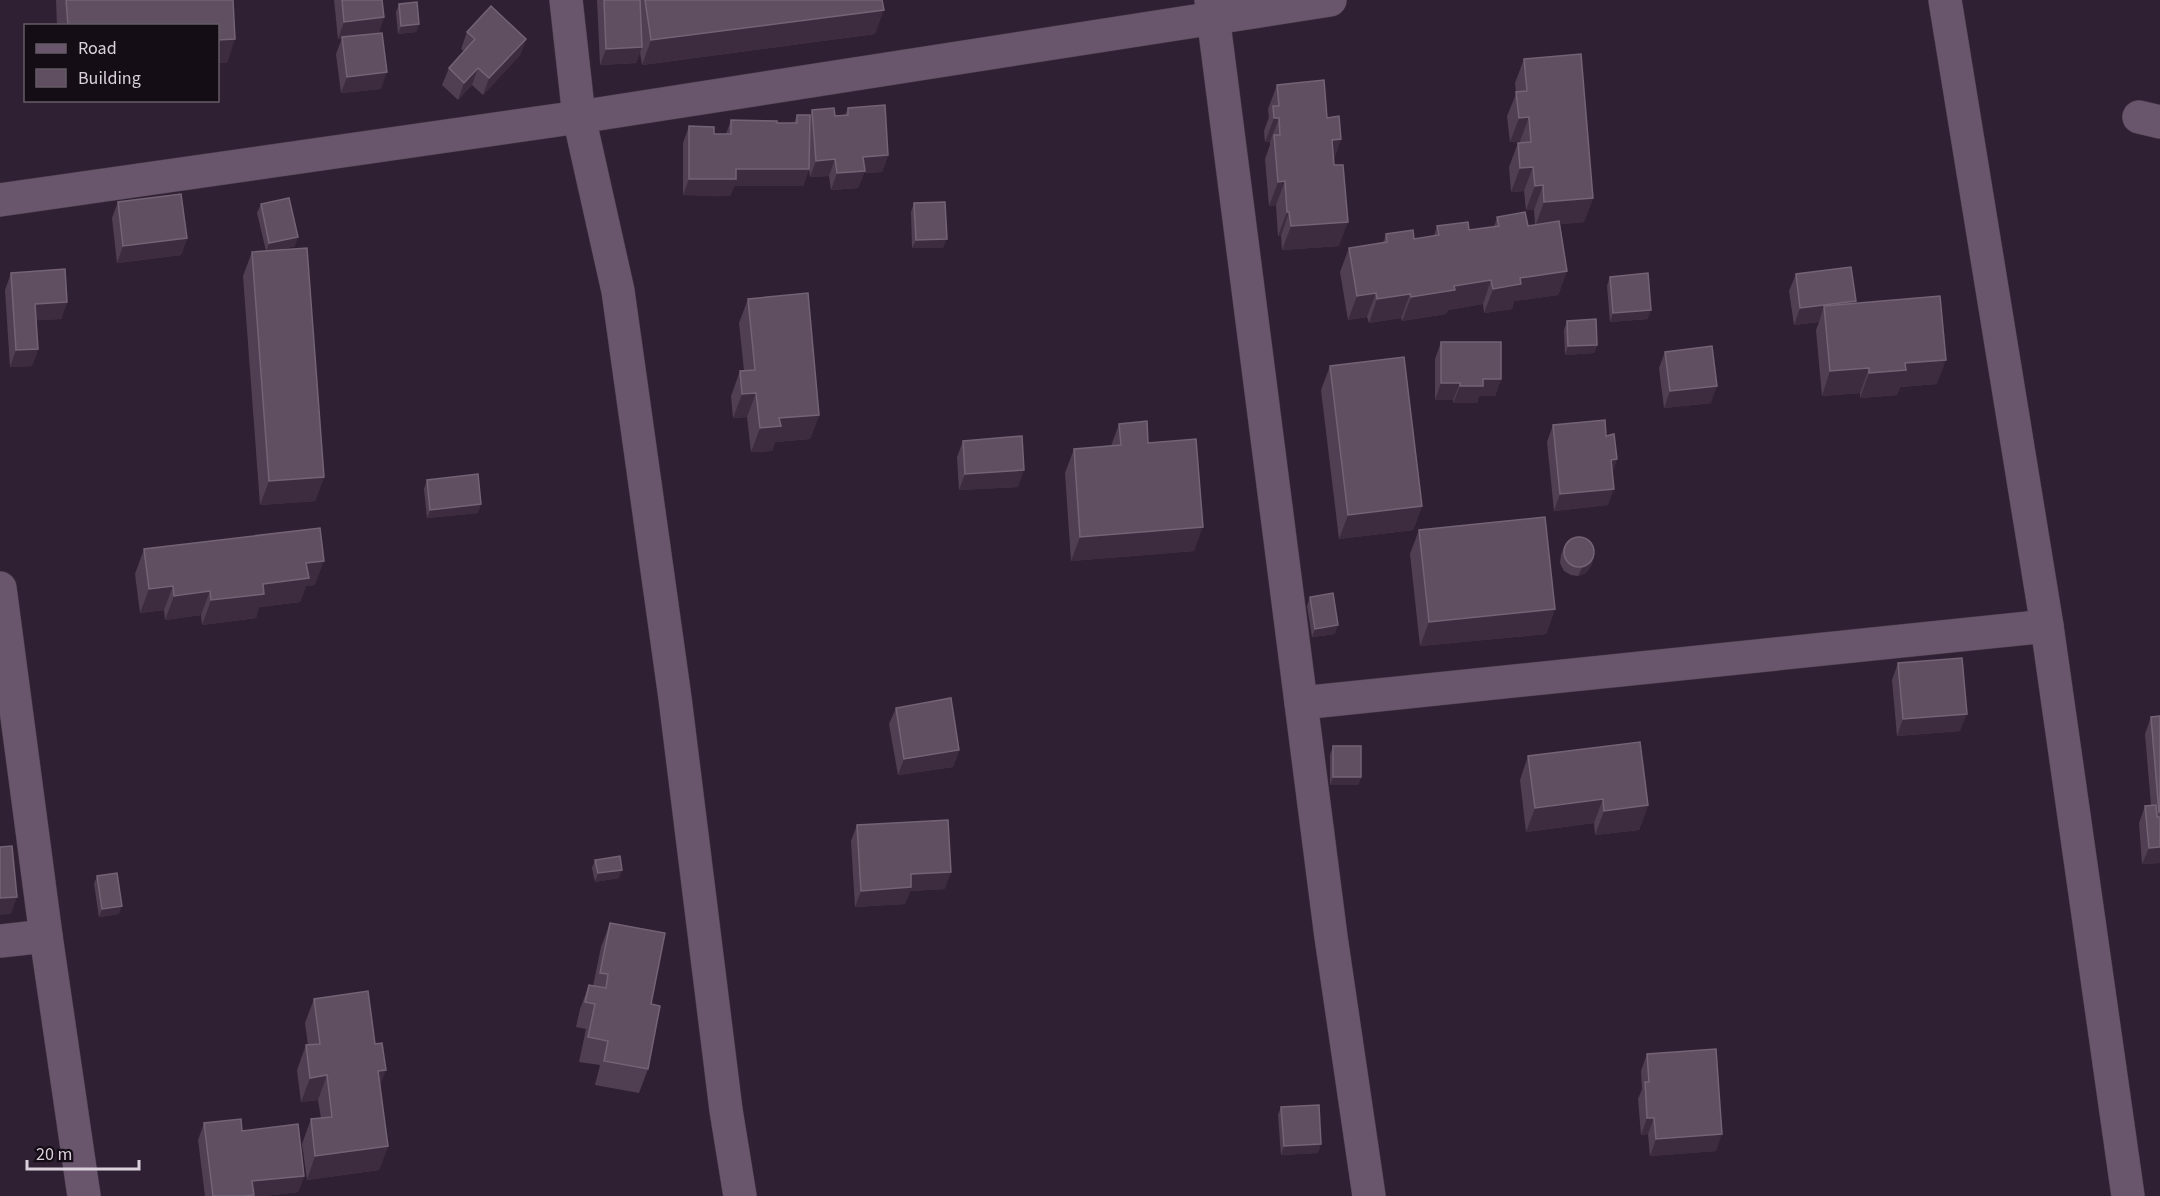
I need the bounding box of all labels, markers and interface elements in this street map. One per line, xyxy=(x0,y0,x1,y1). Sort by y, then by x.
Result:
legend xyxy=(24,24,219,102)
text: Road xyxy=(78,36,117,61)
text: Building xyxy=(78,66,141,91)
scale bar xyxy=(27,1133,140,1171)
text: 20 m xyxy=(36,1142,72,1167)

